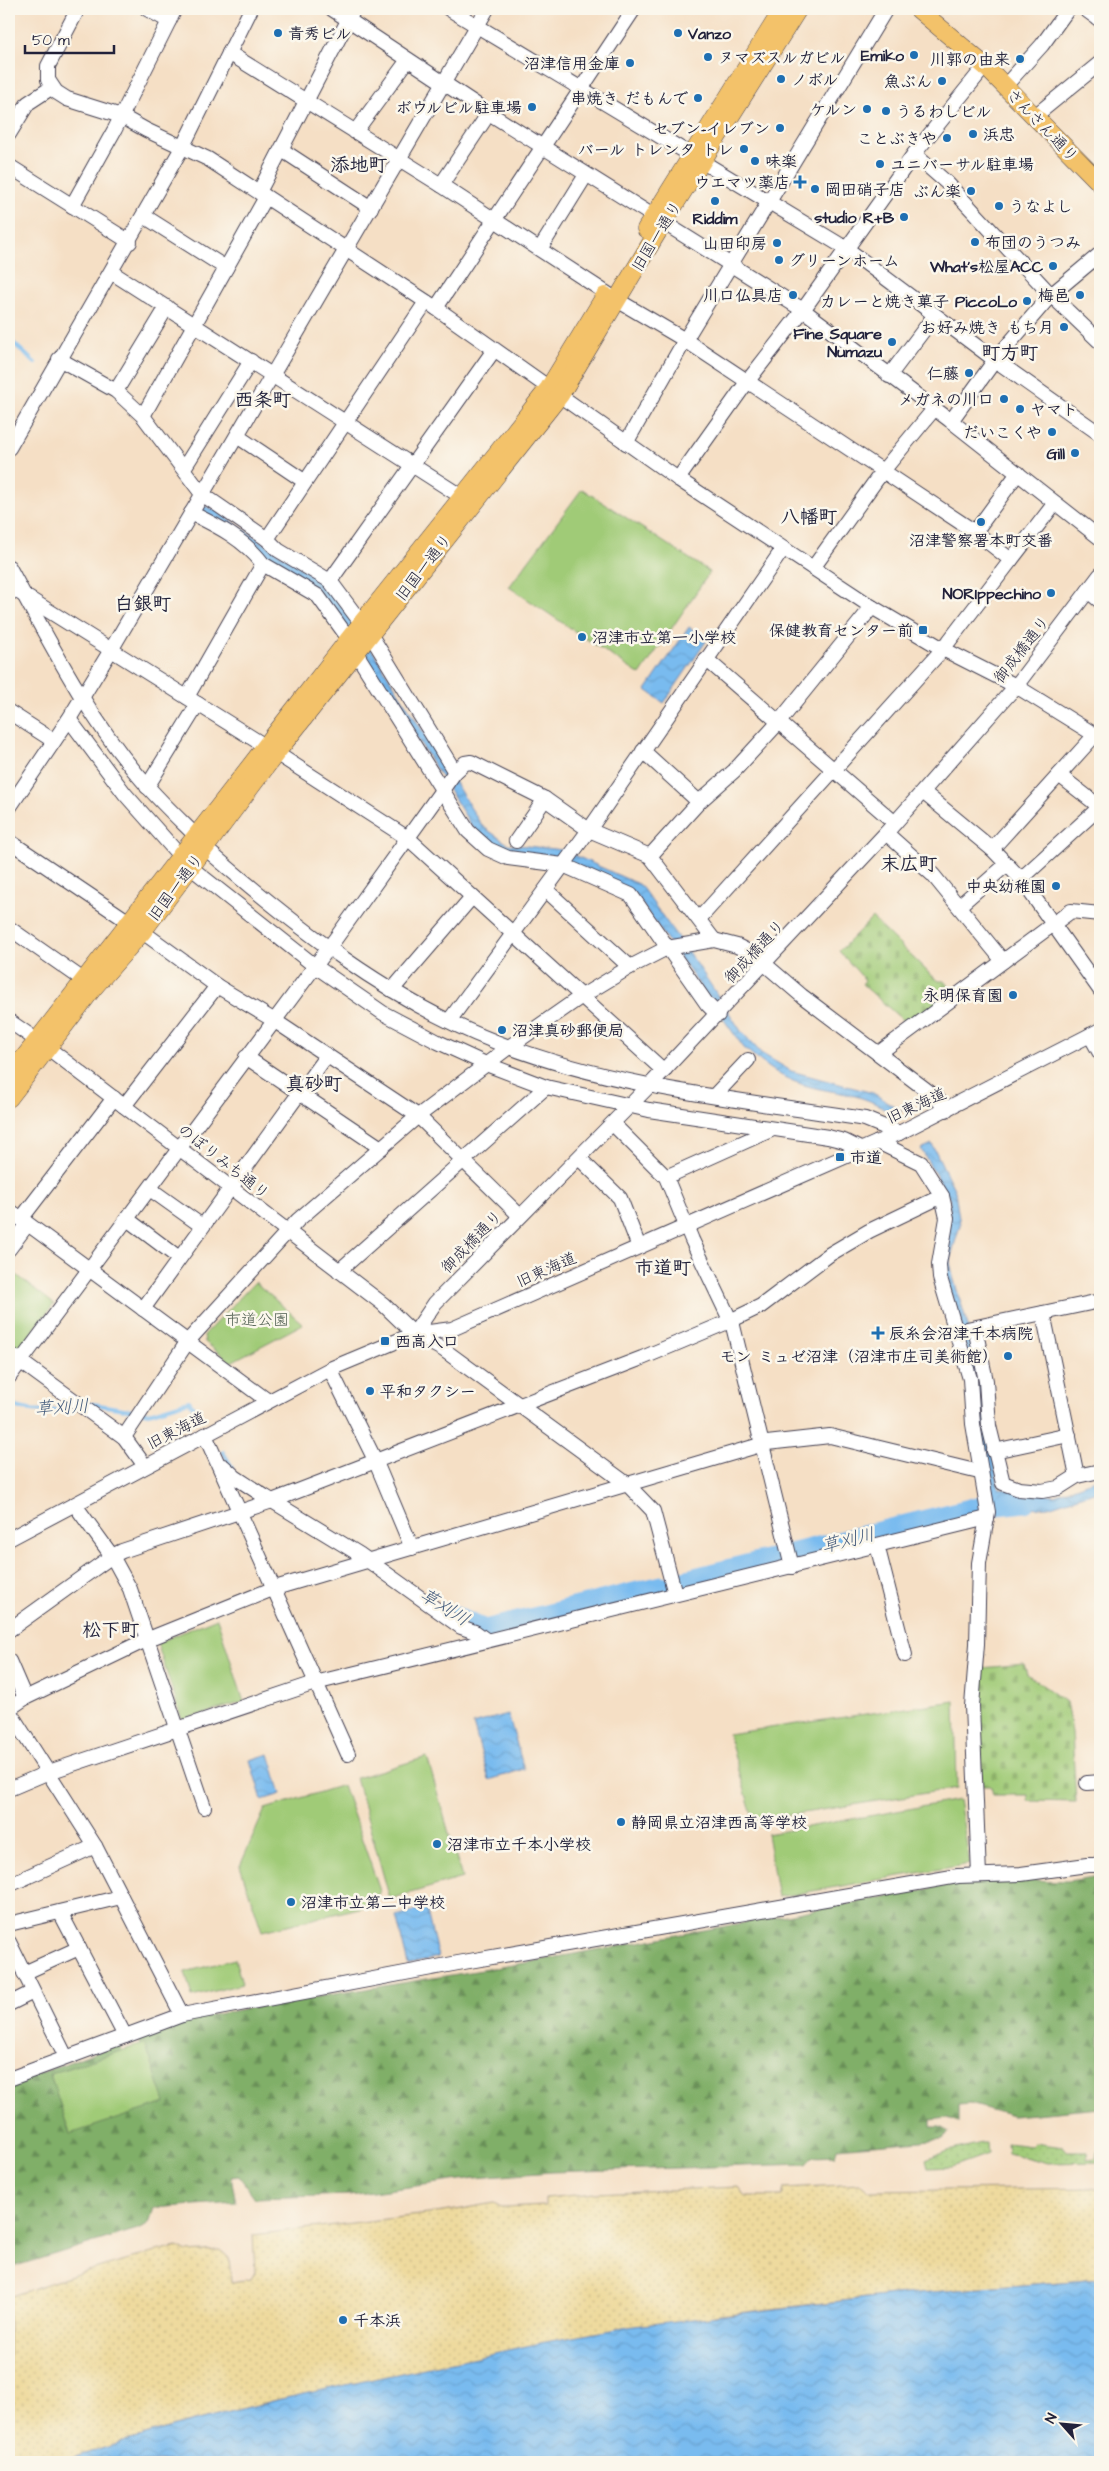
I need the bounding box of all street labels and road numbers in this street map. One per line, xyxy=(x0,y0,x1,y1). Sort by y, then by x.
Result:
street label: さんさん通り xyxy=(1001,84,1083,168)
street label: 旧国一通り xyxy=(626,197,687,276)
street label: 旧国一通り xyxy=(390,529,457,606)
street label: 御成橋通り xyxy=(988,611,1055,688)
street label: 旧国一通り xyxy=(143,849,209,926)
street label: 御成橋通り xyxy=(719,915,790,988)
street label: 旧東海道 xyxy=(883,1082,950,1129)
street label: のぼりみち通り xyxy=(173,1119,274,1205)
street label: 御成橋通り xyxy=(436,1205,507,1278)
street label: 旧東海道 xyxy=(513,1247,580,1293)
street label: 旧東海道 xyxy=(143,1407,210,1455)

